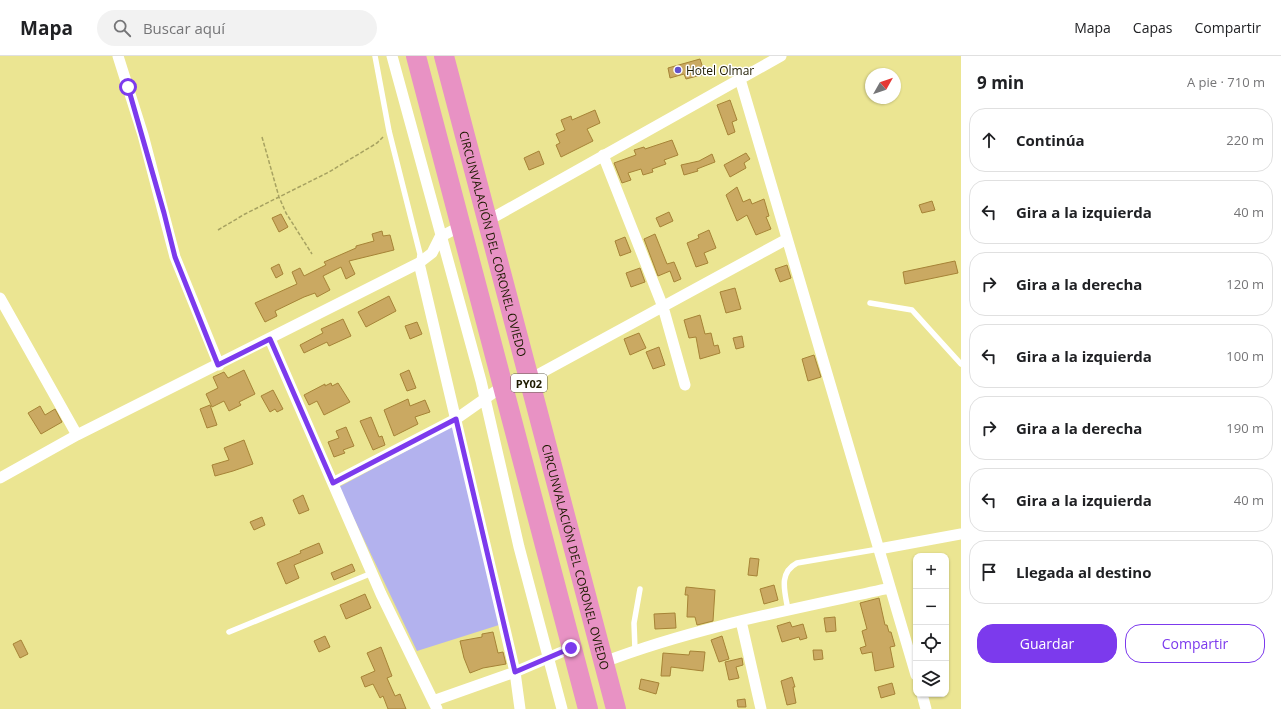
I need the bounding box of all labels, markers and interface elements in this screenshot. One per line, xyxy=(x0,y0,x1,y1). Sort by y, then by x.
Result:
search box xyxy=(97,10,377,46)
text: Mapa xyxy=(20,15,73,41)
icon: search xyxy=(111,17,133,39)
text: Buscar aquí xyxy=(143,18,225,38)
text: Mapa xyxy=(1074,18,1111,37)
text: Capas xyxy=(1133,18,1172,37)
text: Compartir xyxy=(1194,18,1261,37)
place label: Hotel Olmar xyxy=(686,62,754,79)
marker: Hotel Olmar xyxy=(673,65,683,75)
north arrow xyxy=(865,68,901,104)
text: 9 min xyxy=(977,71,1024,94)
text: A pie · 710 m xyxy=(1187,73,1265,91)
route start xyxy=(119,78,137,96)
street label: CIRCUNVALACIÓN DEL CORONEL OVIEDO xyxy=(456,129,531,358)
icon: ahead xyxy=(978,129,1000,151)
text: Continúa xyxy=(1016,130,1085,150)
text: 220 m xyxy=(1226,131,1264,149)
icon: left xyxy=(978,201,1000,223)
text: Gira a la izquierda xyxy=(1016,202,1152,222)
text: 40 m xyxy=(1234,203,1264,221)
icon: right xyxy=(978,273,1000,295)
text: Gira a la derecha xyxy=(1016,274,1142,294)
text: 120 m xyxy=(1226,275,1264,293)
icon: left xyxy=(978,345,1000,367)
text: Gira a la izquierda xyxy=(1016,346,1152,366)
text: 100 m xyxy=(1226,347,1264,365)
road number: PY02 xyxy=(511,374,547,392)
icon: right xyxy=(978,417,1000,439)
text: Gira a la derecha xyxy=(1016,418,1142,438)
text: 190 m xyxy=(1226,419,1264,437)
street label: CIRCUNVALACIÓN DEL CORONEL OVIEDO xyxy=(538,442,614,672)
icon: left xyxy=(978,489,1000,511)
text: Gira a la izquierda xyxy=(1016,490,1152,510)
text: 40 m xyxy=(1234,491,1264,509)
map controls xyxy=(913,553,949,697)
button: + xyxy=(913,553,949,589)
icon: arrive xyxy=(978,561,1000,583)
text: Llegada al destino xyxy=(1016,562,1151,582)
button: − xyxy=(913,589,949,625)
button: Guardar xyxy=(977,624,1117,663)
button: Compartir xyxy=(1125,624,1265,663)
button: locate xyxy=(913,625,949,661)
route end xyxy=(562,639,580,657)
button: layers xyxy=(913,661,949,697)

